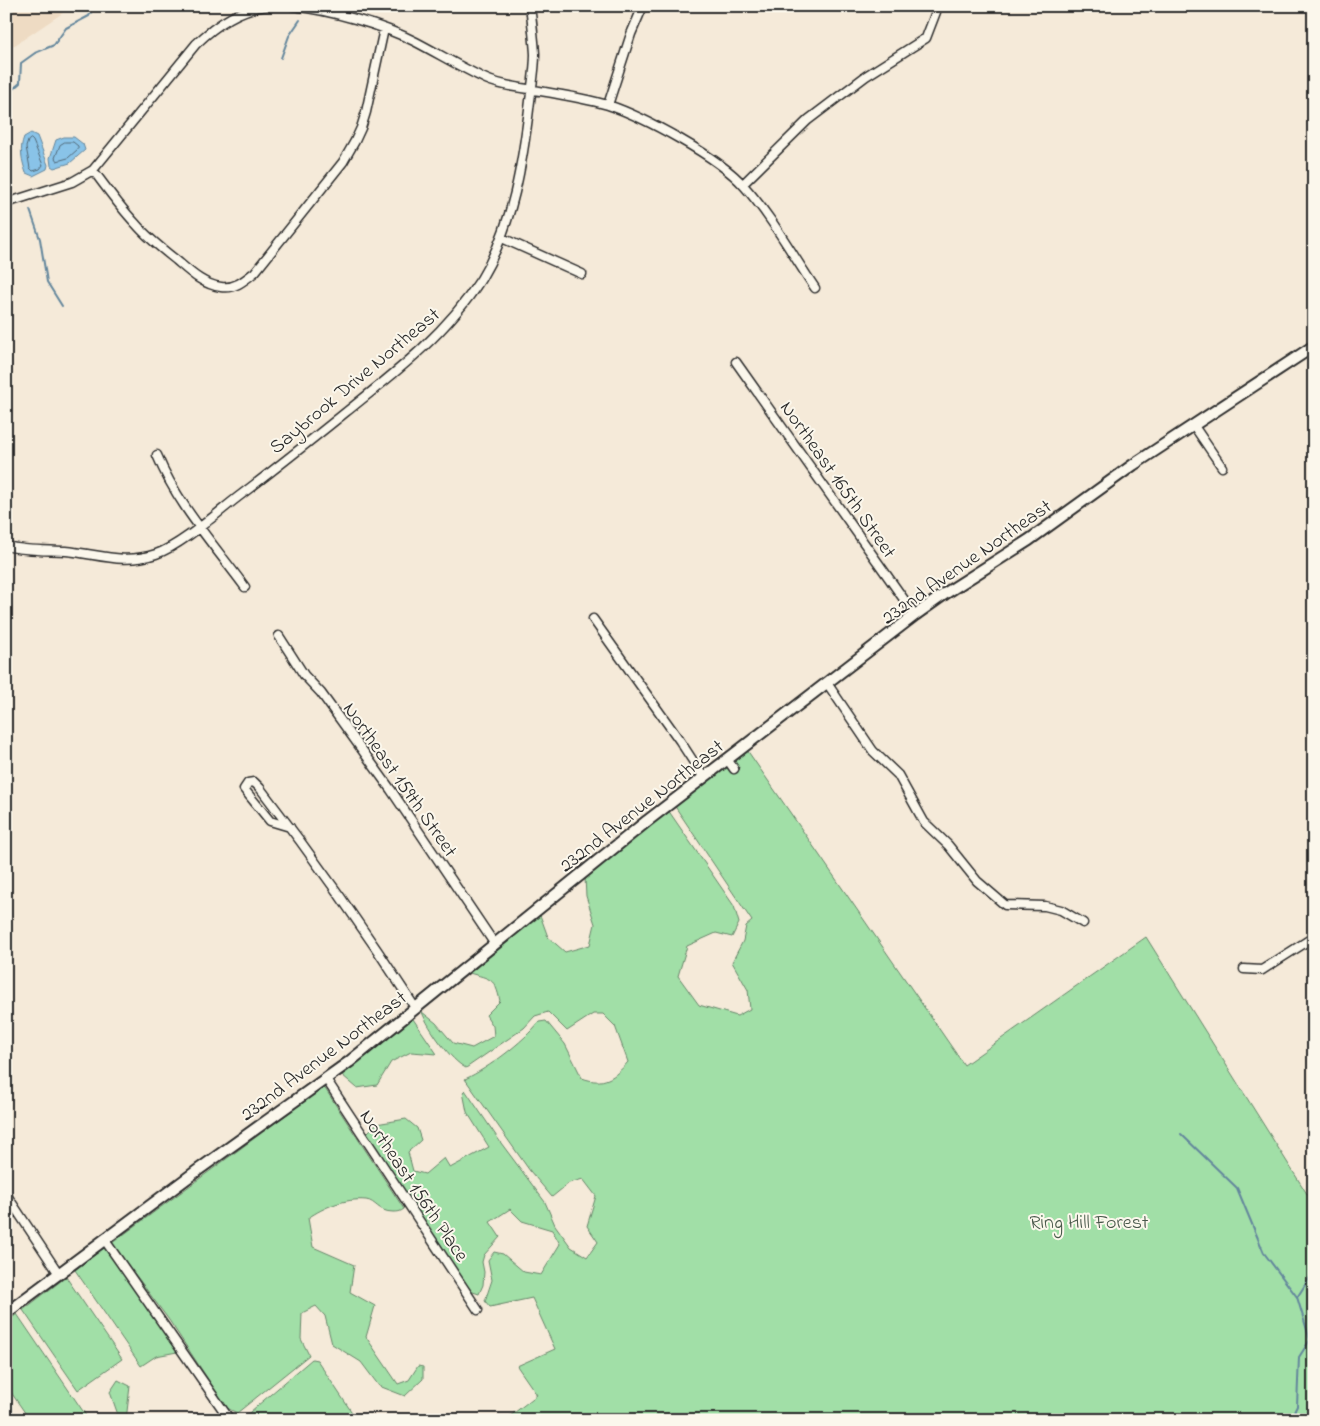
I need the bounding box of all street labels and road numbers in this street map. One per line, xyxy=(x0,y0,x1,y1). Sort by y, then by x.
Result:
street label: Saybrook Drive Northeast xyxy=(264,301,448,462)
street label: Northeast 165th Street xyxy=(772,396,902,565)
street label: 232nd Avenue Northeast xyxy=(876,493,1059,633)
street label: Northeast 159th Street xyxy=(334,697,464,864)
street label: 232nd Avenue Northeast xyxy=(554,733,731,881)
street label: 232nd Avenue Northeast xyxy=(235,984,414,1129)
street label: Northeast 156th Place xyxy=(351,1104,475,1268)

